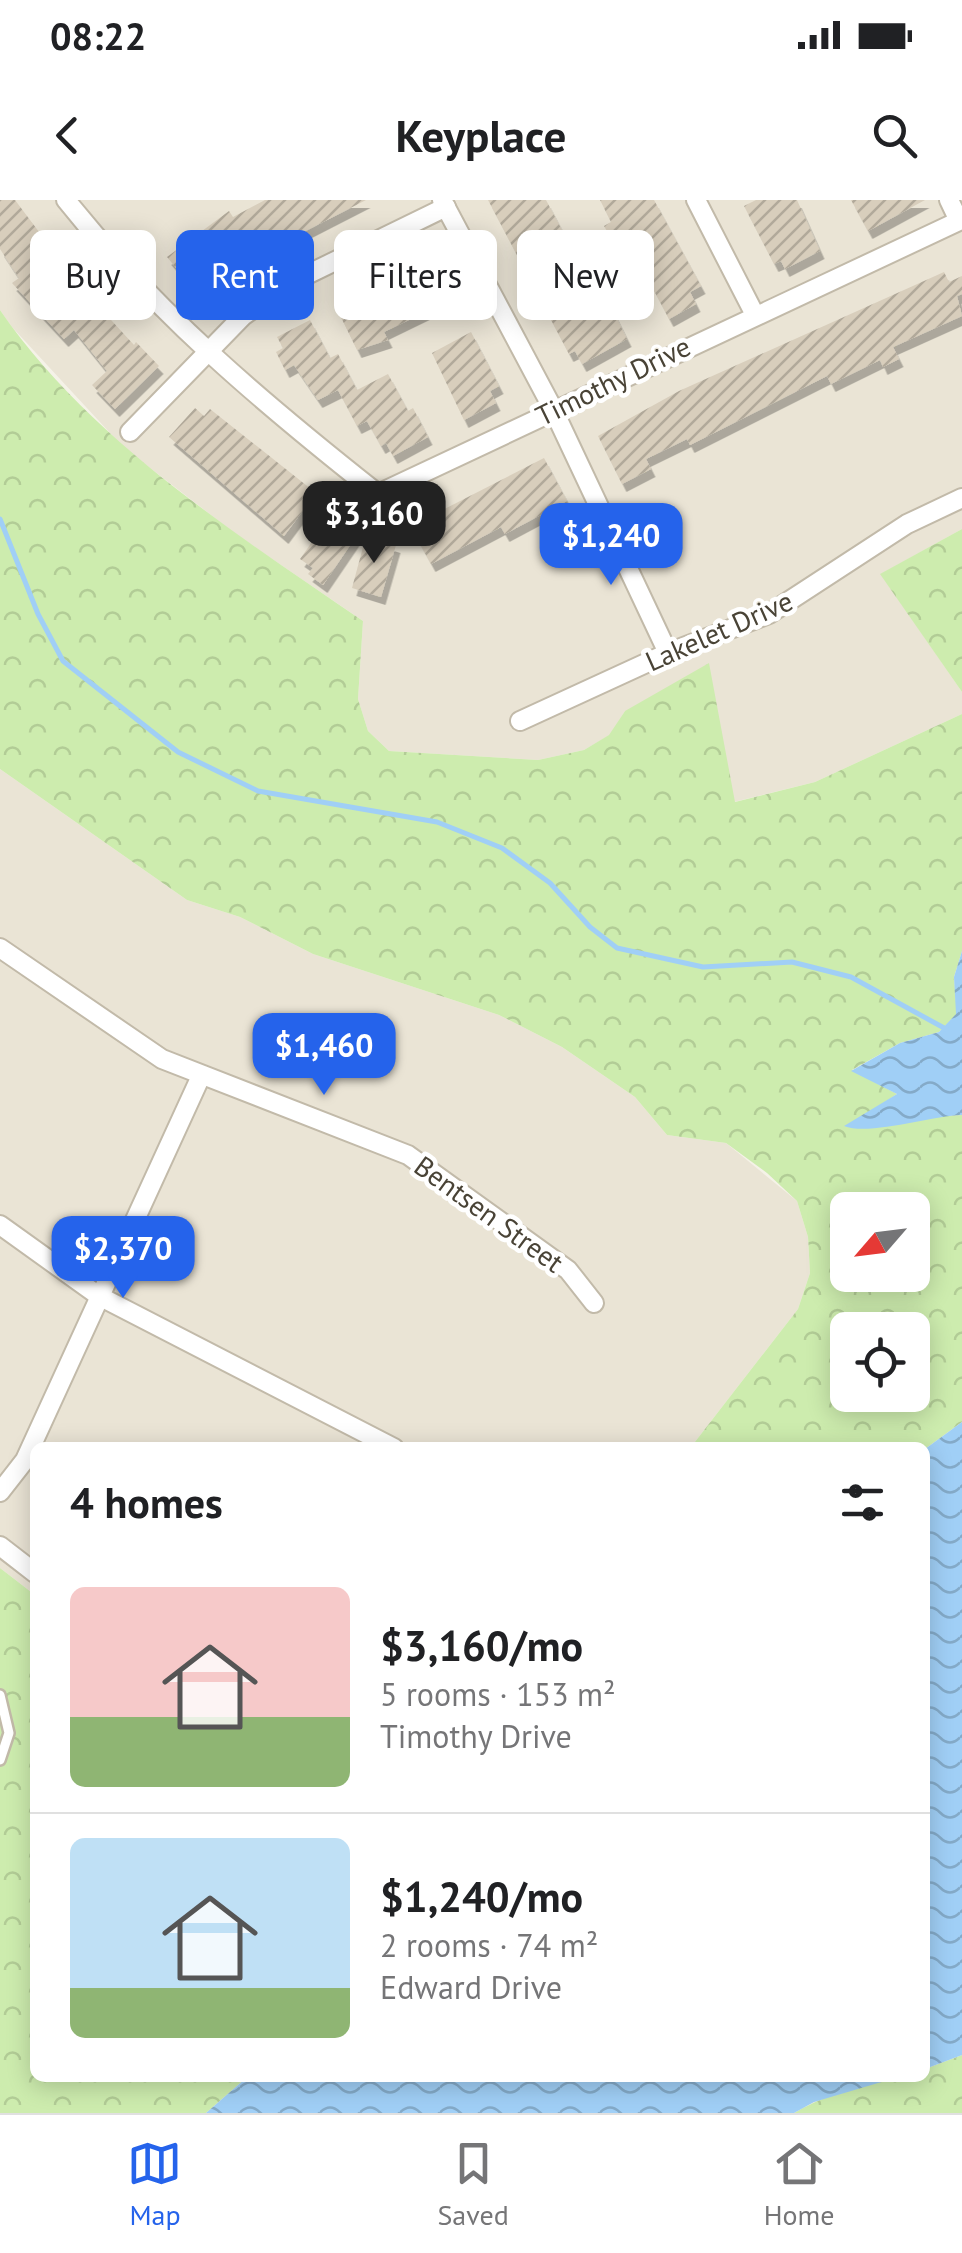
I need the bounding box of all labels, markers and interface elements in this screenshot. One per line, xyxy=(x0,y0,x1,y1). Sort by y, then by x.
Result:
text: 08:22 xyxy=(50,11,146,60)
text: Keyplace xyxy=(396,106,566,164)
icon: back xyxy=(40,108,95,163)
icon: search xyxy=(867,108,922,163)
chip: Buy xyxy=(30,230,156,320)
chip: Rent xyxy=(176,230,314,320)
chip: Filters xyxy=(334,230,497,320)
chip: New xyxy=(517,230,654,320)
street label: Timothy Drive xyxy=(529,327,696,434)
pin: $3,160 xyxy=(293,481,455,566)
text: $3,160 xyxy=(325,492,423,534)
pin: $1,240 xyxy=(530,503,692,588)
text: $1,240 xyxy=(562,514,660,556)
street label: Lakelet Drive xyxy=(639,582,798,679)
pin: $1,460 xyxy=(243,1013,405,1098)
text: $1,460 xyxy=(275,1024,373,1066)
street label: Bentsen Street xyxy=(407,1147,572,1280)
north arrow xyxy=(830,1192,930,1292)
map controls xyxy=(830,1192,930,1412)
pin: $2,370 xyxy=(42,1216,204,1301)
text: $2,370 xyxy=(74,1227,172,1269)
button: locate xyxy=(830,1312,930,1412)
text: 4 homes xyxy=(70,1475,223,1530)
icon: filters xyxy=(835,1475,890,1530)
text: $3,160/mo xyxy=(380,1618,583,1673)
icon: home xyxy=(150,1627,270,1747)
text: 5 rooms · 153 m² xyxy=(380,1673,616,1715)
text: Timothy Drive xyxy=(380,1715,572,1757)
text: $1,240/mo xyxy=(380,1869,583,1924)
icon: home xyxy=(150,1878,270,1998)
text: 2 rooms · 74 m² xyxy=(380,1924,598,1966)
text: Edward Drive xyxy=(380,1966,562,2008)
tab: Map xyxy=(127,2136,182,2233)
tab: Saved xyxy=(437,2136,509,2233)
tab: Home xyxy=(764,2136,834,2233)

